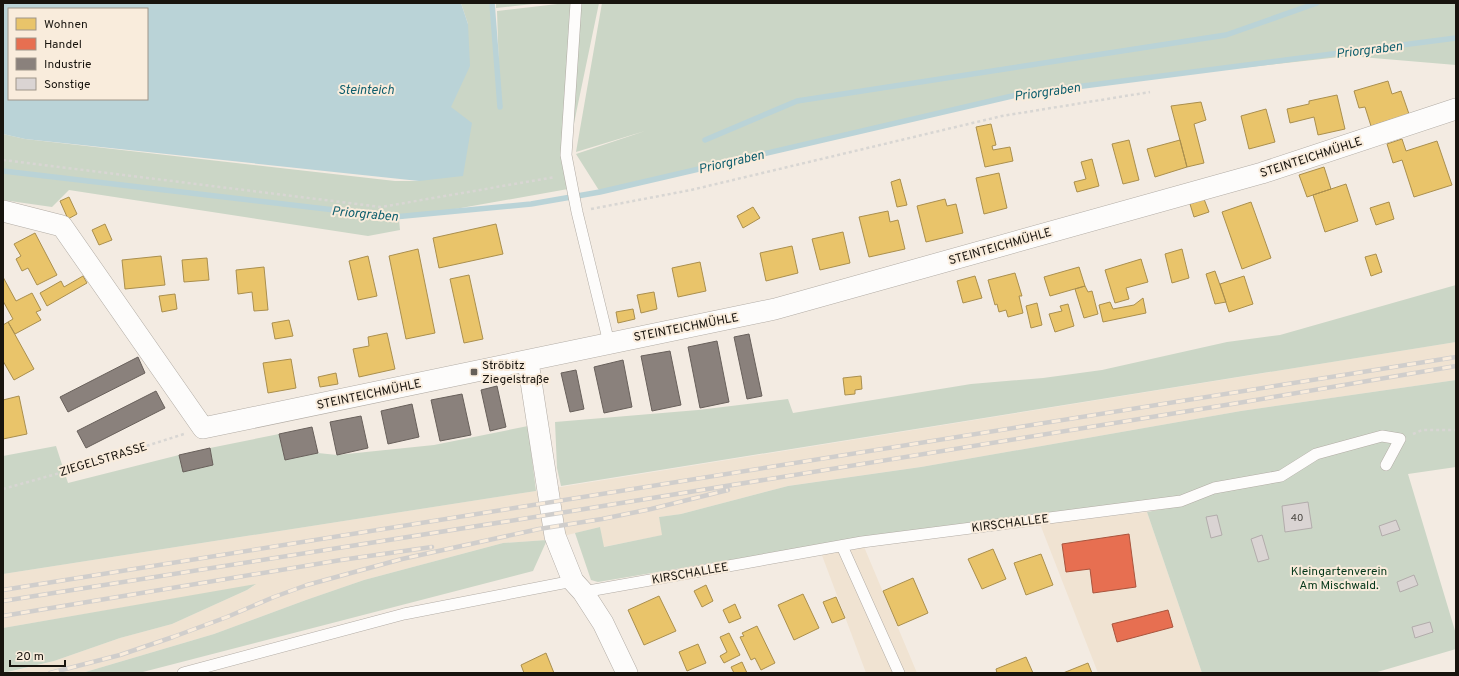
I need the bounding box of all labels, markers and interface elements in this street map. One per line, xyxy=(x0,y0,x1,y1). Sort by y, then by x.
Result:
legend xyxy=(8,8,148,100)
text: Wohnen xyxy=(44,17,88,33)
text: Handel xyxy=(44,37,82,53)
water label: Priorgraben xyxy=(1335,39,1403,63)
text: Industrie xyxy=(44,57,92,73)
text: Sonstige xyxy=(44,77,90,93)
water label: Priorgraben xyxy=(1013,80,1081,106)
water label: Steinteich xyxy=(338,83,394,99)
street label: STEINTEICHMÜHLE xyxy=(1258,134,1364,182)
water label: Priorgraben xyxy=(697,148,766,178)
water label: Priorgraben xyxy=(331,204,399,226)
street label: STEINTEICHMÜHLE xyxy=(947,225,1054,269)
street label: STEINTEICHMÜHLE xyxy=(632,310,740,346)
place label: Ströbitz Ziegelstraße xyxy=(482,358,549,388)
marker: Ströbitz Ziegelstraße xyxy=(469,367,479,377)
street label: STEINTEICHMÜHLE xyxy=(315,376,423,414)
street label: ZIEGELSTRASSE xyxy=(57,439,149,481)
street label: KIRSCHALLEE xyxy=(971,511,1050,537)
house number: 40 xyxy=(1291,512,1303,525)
street label: KIRSCHALLEE xyxy=(651,559,730,589)
park label: Kleingartenverein Am Mischwald. xyxy=(1291,564,1387,594)
scale bar xyxy=(10,642,65,668)
text: 20 m xyxy=(16,649,44,665)

